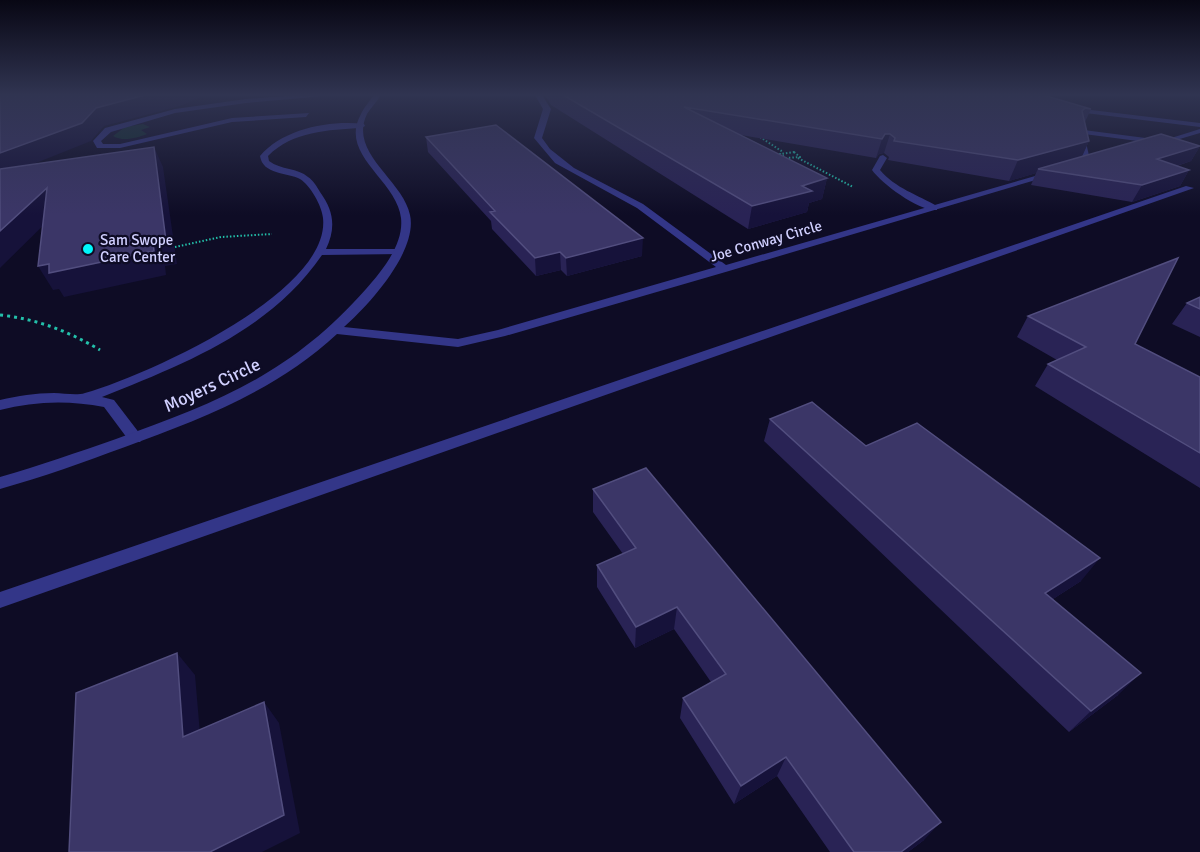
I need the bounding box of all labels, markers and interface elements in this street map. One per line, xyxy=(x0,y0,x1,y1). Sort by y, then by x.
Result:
street label: Joe Conway Circle xyxy=(708,216,824,266)
place label: Sam Swope Care Center xyxy=(100,231,176,266)
marker: Sam Swope Care Center xyxy=(81,242,95,256)
street label: Moyers Circle xyxy=(160,353,264,417)

